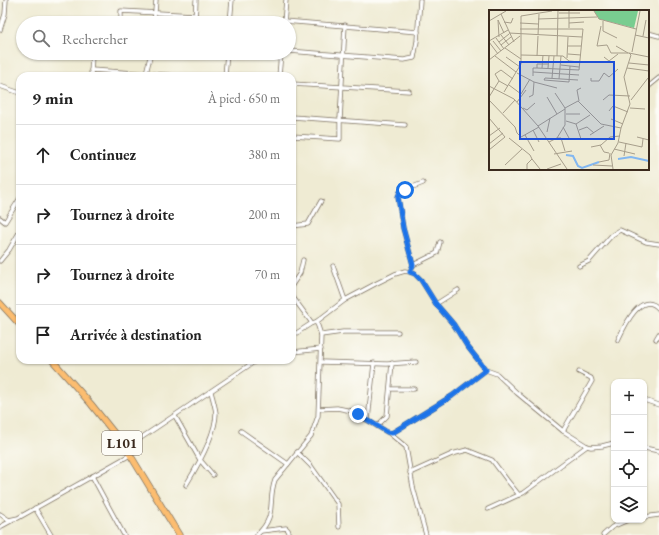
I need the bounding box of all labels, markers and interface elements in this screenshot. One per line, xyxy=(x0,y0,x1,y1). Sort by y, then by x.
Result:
inset map xyxy=(489,10,649,170)
search box xyxy=(16,16,296,60)
icon: search xyxy=(30,27,52,49)
text: Rechercher xyxy=(62,29,128,48)
text: 9 min xyxy=(32,87,73,109)
text: À pied · 650 m xyxy=(208,90,280,107)
icon: ahead xyxy=(32,144,54,166)
text: Continuez xyxy=(70,145,136,164)
text: 380 m xyxy=(249,146,280,163)
route start xyxy=(396,181,414,199)
icon: right xyxy=(32,204,54,226)
text: Tournez à droite xyxy=(70,205,174,224)
text: 200 m xyxy=(249,206,280,223)
icon: right xyxy=(32,264,54,286)
text: Tournez à droite xyxy=(70,265,174,284)
text: 70 m xyxy=(255,266,280,283)
icon: arrive xyxy=(32,324,54,346)
text: Arrivée à destination xyxy=(70,325,202,344)
map controls xyxy=(611,379,647,523)
button: + xyxy=(611,379,647,415)
route end xyxy=(349,405,367,423)
button: − xyxy=(611,415,647,451)
road number: L101 xyxy=(102,431,142,455)
button: locate xyxy=(611,451,647,487)
button: layers xyxy=(611,487,647,523)

